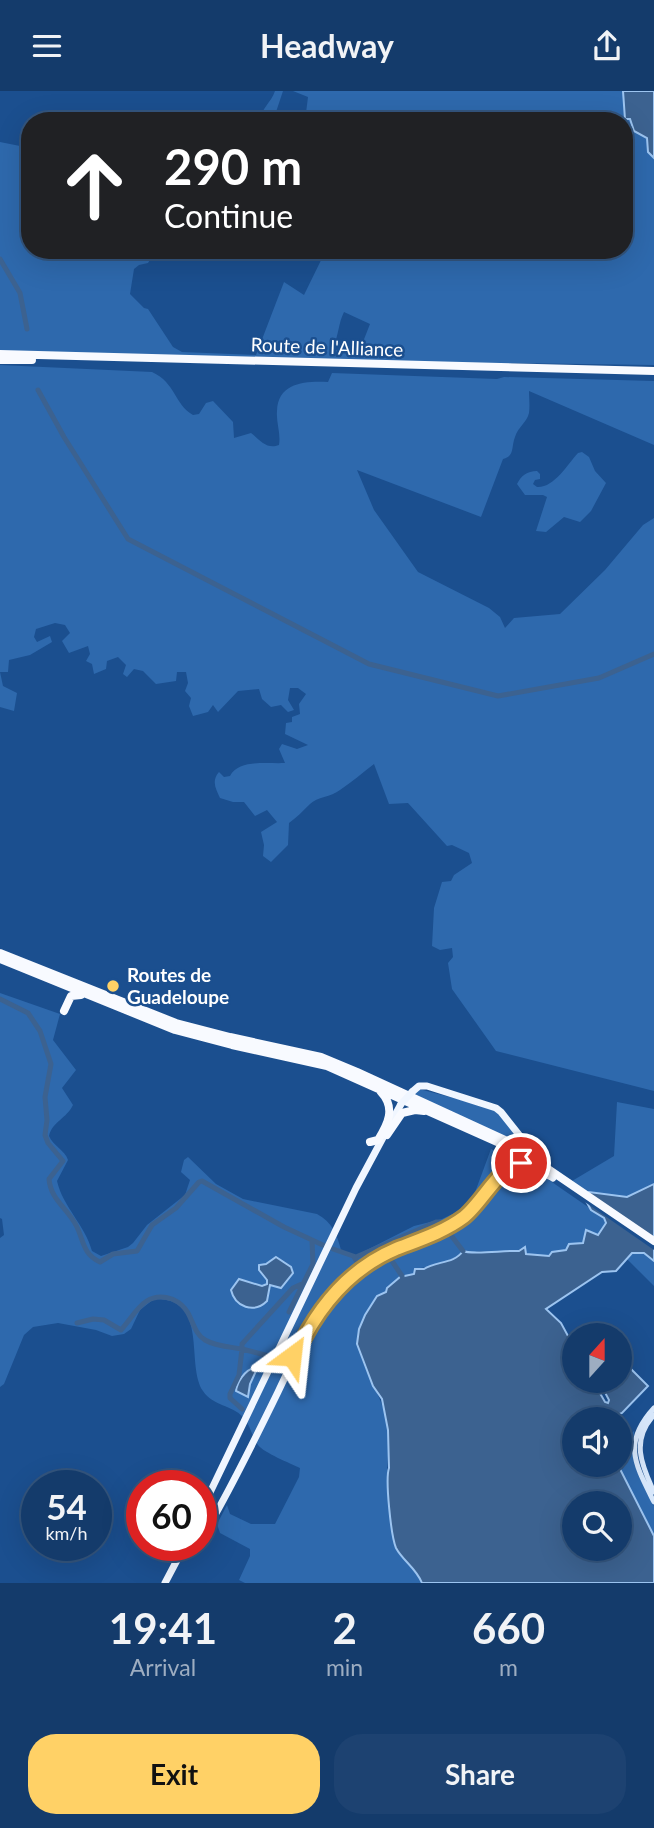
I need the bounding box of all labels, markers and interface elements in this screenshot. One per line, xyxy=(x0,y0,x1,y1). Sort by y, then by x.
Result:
text: Headway xyxy=(260,26,394,65)
icon: menu xyxy=(28,27,66,65)
icon: share xyxy=(588,27,626,65)
text: 290 m xyxy=(164,137,302,195)
icon: ahead xyxy=(49,140,140,231)
text: Continue xyxy=(164,196,293,235)
street label: Route de l'Alliance xyxy=(250,332,404,361)
place label: Routes de Guadeloupe xyxy=(127,963,229,1008)
marker: Routes de Guadeloupe xyxy=(105,978,121,994)
pin xyxy=(491,1133,551,1193)
icon: arrive xyxy=(502,1144,540,1182)
position arrow xyxy=(255,1319,329,1393)
north arrow xyxy=(562,1323,632,1393)
map controls xyxy=(562,1323,632,1561)
button: sound xyxy=(562,1407,632,1477)
speed limit sign: 60 xyxy=(126,1470,217,1561)
text: 54 xyxy=(46,1485,87,1527)
button: search xyxy=(562,1491,632,1561)
text: km/h xyxy=(45,1522,88,1544)
text: 19:41 xyxy=(109,1603,217,1653)
text: 2 xyxy=(332,1603,357,1653)
text: 660 xyxy=(472,1603,545,1653)
text: Arrival xyxy=(130,1653,196,1681)
text: min xyxy=(326,1653,363,1681)
text: m xyxy=(499,1653,518,1681)
button: Exit xyxy=(28,1734,320,1814)
button: Share xyxy=(334,1734,626,1814)

